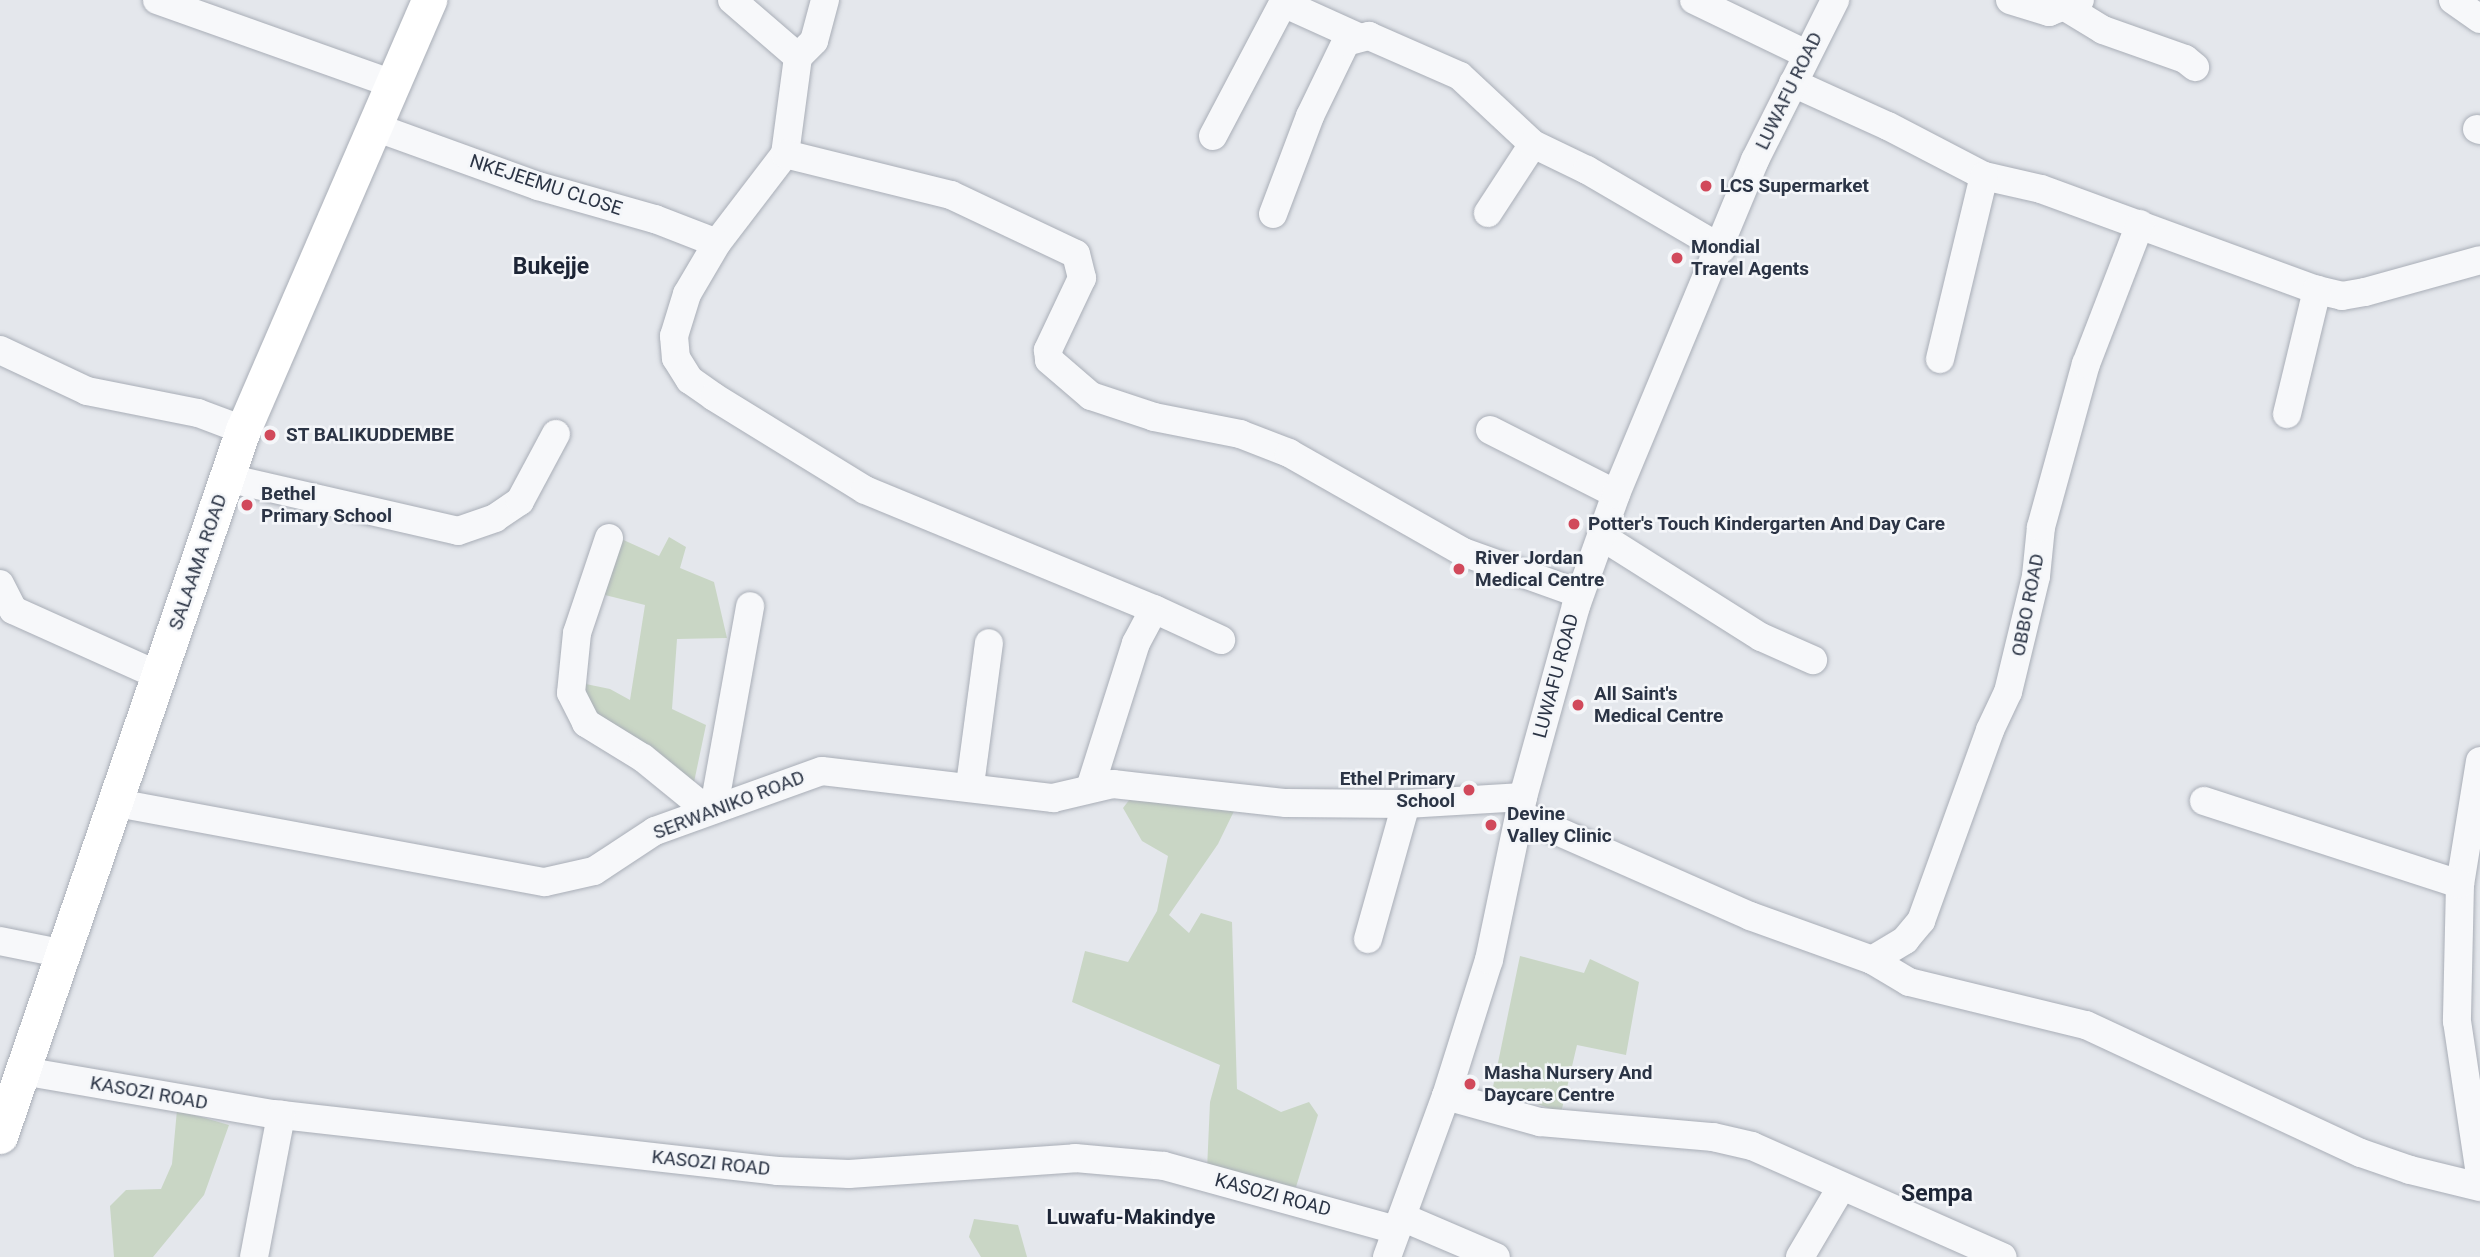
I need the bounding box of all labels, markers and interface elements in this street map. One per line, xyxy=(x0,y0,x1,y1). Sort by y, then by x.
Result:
street label: LUWAFU ROAD xyxy=(1751,29,1827,153)
street label: NKEJEEMU CLOSE xyxy=(467,150,625,220)
place label: LCS Supermarket xyxy=(1720,175,1869,197)
marker: LCS Supermarket xyxy=(1698,178,1714,194)
place label: Mondial Travel Agents xyxy=(1691,236,1809,280)
marker: Mondial Travel Agents xyxy=(1669,250,1685,266)
district label: Bukejje xyxy=(513,253,589,281)
place label: ST BALIKUDDEMBE xyxy=(286,424,454,446)
marker: ST BALIKUDDEMBE xyxy=(260,425,280,445)
place label: Bethel Primary School xyxy=(261,483,392,527)
street label: SALAAMA ROAD xyxy=(164,491,232,633)
marker: Bethel Primary School xyxy=(239,497,255,513)
place label: Potter's Touch Kindergarten And Day Care xyxy=(1588,513,1945,535)
marker: Potter's Touch Kindergarten And Day Care xyxy=(1566,516,1582,532)
place label: River Jordan Medical Centre xyxy=(1475,547,1604,591)
street label: OBBO ROAD xyxy=(2007,552,2049,658)
marker: River Jordan Medical Centre xyxy=(1449,559,1469,579)
street label: LUWAFU ROAD xyxy=(1528,611,1584,741)
place label: All Saint's Medical Centre xyxy=(1594,683,1723,727)
marker: All Saint's Medical Centre xyxy=(1568,695,1588,715)
street label: SERWANIKO ROAD xyxy=(650,766,808,844)
place label: Ethel Primary School xyxy=(1340,768,1455,812)
marker: Ethel Primary School xyxy=(1461,782,1477,798)
place label: Devine Valley Clinic xyxy=(1507,803,1612,847)
marker: Devine Valley Clinic xyxy=(1481,815,1501,835)
place label: Masha Nursery And Daycare Centre xyxy=(1484,1062,1652,1106)
street label: KASOZI ROAD xyxy=(88,1071,210,1115)
marker: Masha Nursery And Daycare Centre xyxy=(1462,1076,1478,1092)
street label: KASOZI ROAD xyxy=(651,1145,771,1181)
street label: KASOZI ROAD xyxy=(1212,1169,1334,1221)
district label: Sempa xyxy=(1901,1180,1973,1208)
district label: Luwafu-Makindye xyxy=(1047,1204,1215,1230)

